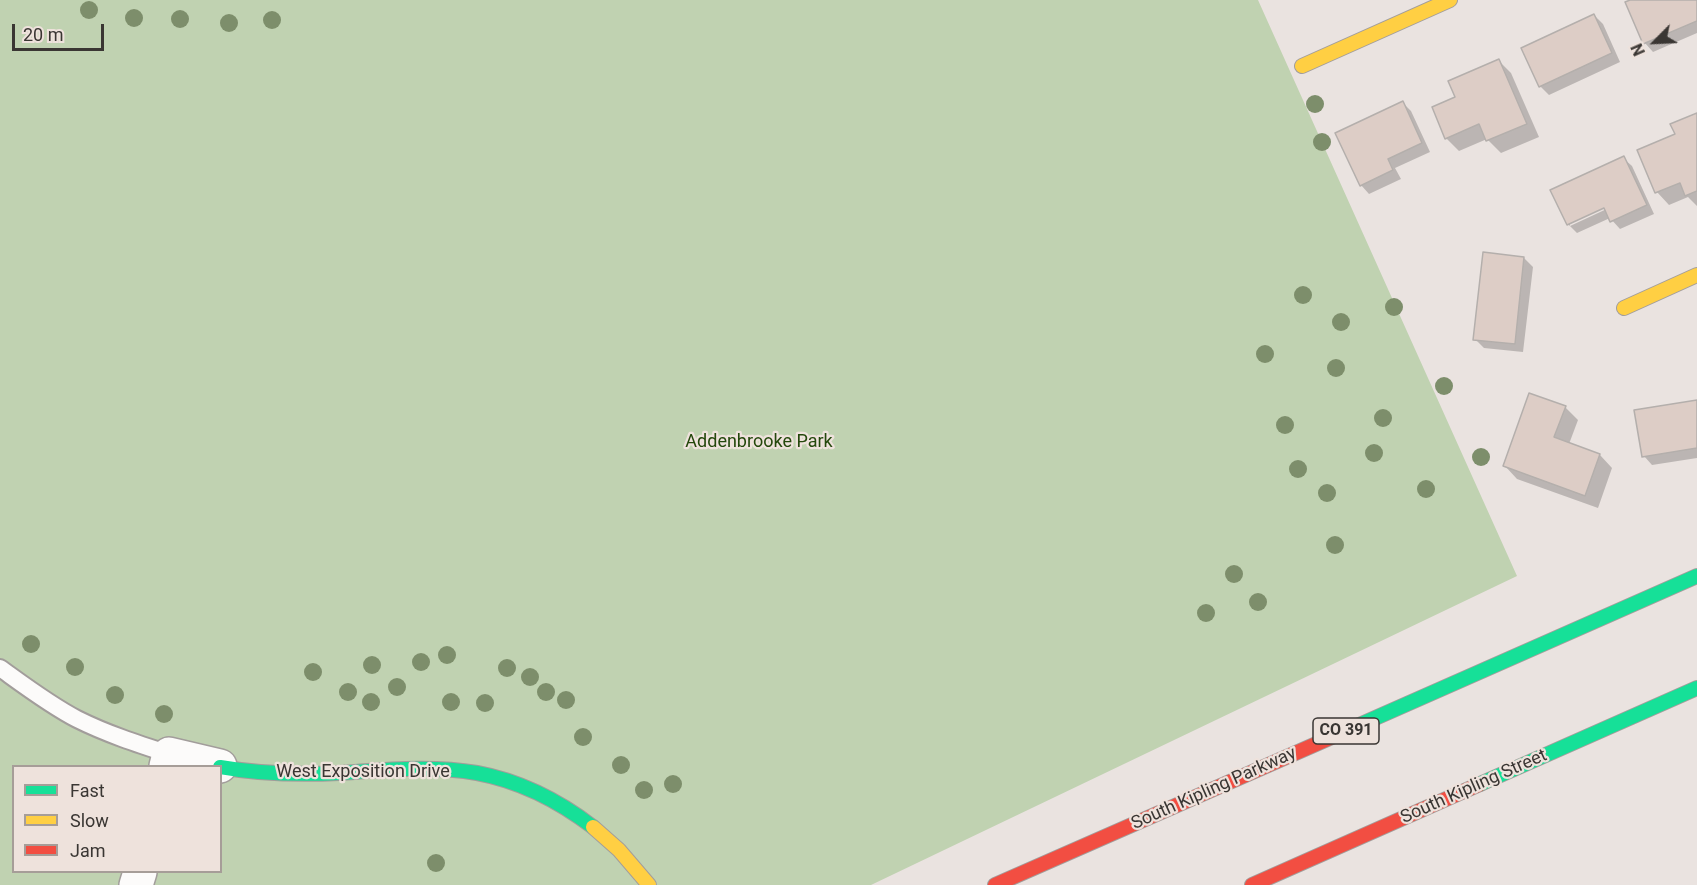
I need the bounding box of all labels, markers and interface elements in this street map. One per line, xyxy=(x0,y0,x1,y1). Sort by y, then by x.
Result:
scale bar xyxy=(15,12,106,50)
north arrow xyxy=(1625,12,1685,72)
text: 20 m xyxy=(23,24,63,45)
text: N xyxy=(1627,41,1649,59)
park label: Addenbrooke Park xyxy=(685,431,833,453)
road number: CO 391 xyxy=(1313,718,1379,744)
street label: South Kipling Parkway xyxy=(1128,743,1300,835)
street label: South Kipling Street xyxy=(1398,745,1550,829)
street label: West Exposition Drive xyxy=(276,761,450,783)
legend xyxy=(12,765,222,873)
text: Fast xyxy=(70,780,105,801)
text: Slow xyxy=(70,810,109,831)
text: Jam xyxy=(70,840,106,861)

